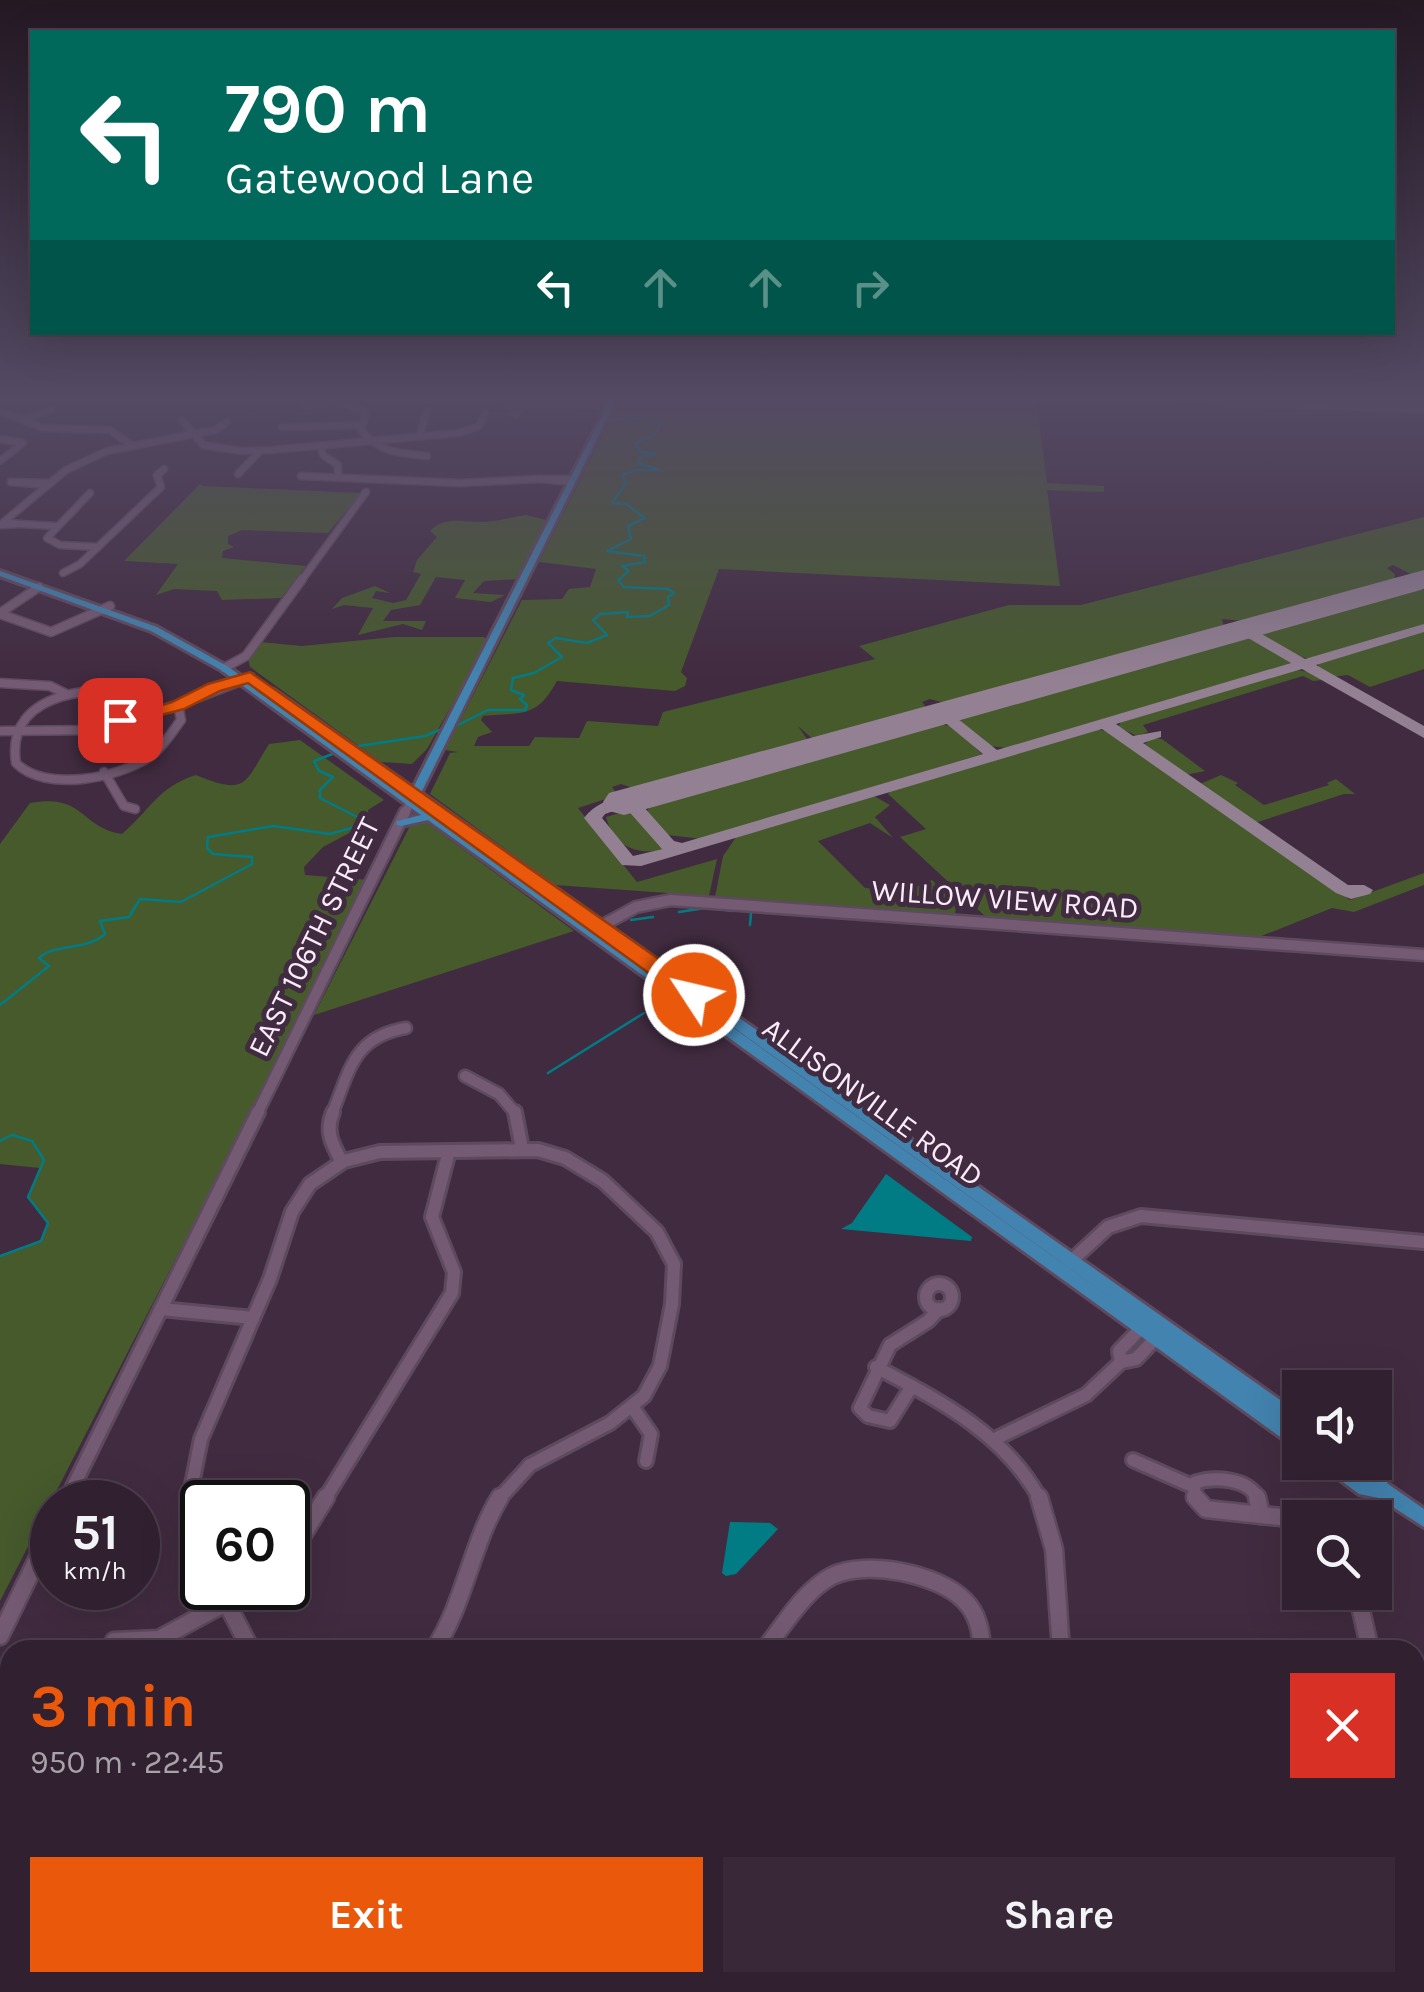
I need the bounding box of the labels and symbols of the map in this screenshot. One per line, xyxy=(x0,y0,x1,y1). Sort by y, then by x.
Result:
pin xyxy=(78,678,163,763)
street label: EAST 106TH STREET xyxy=(240,811,388,1063)
street label: WILLOW VIEW ROAD xyxy=(870,872,1140,926)
position arrow xyxy=(642,943,746,1047)
street label: ALLISONVILLE ROAD xyxy=(756,1010,990,1194)
speed limit sign: 60 xyxy=(180,1480,310,1610)

